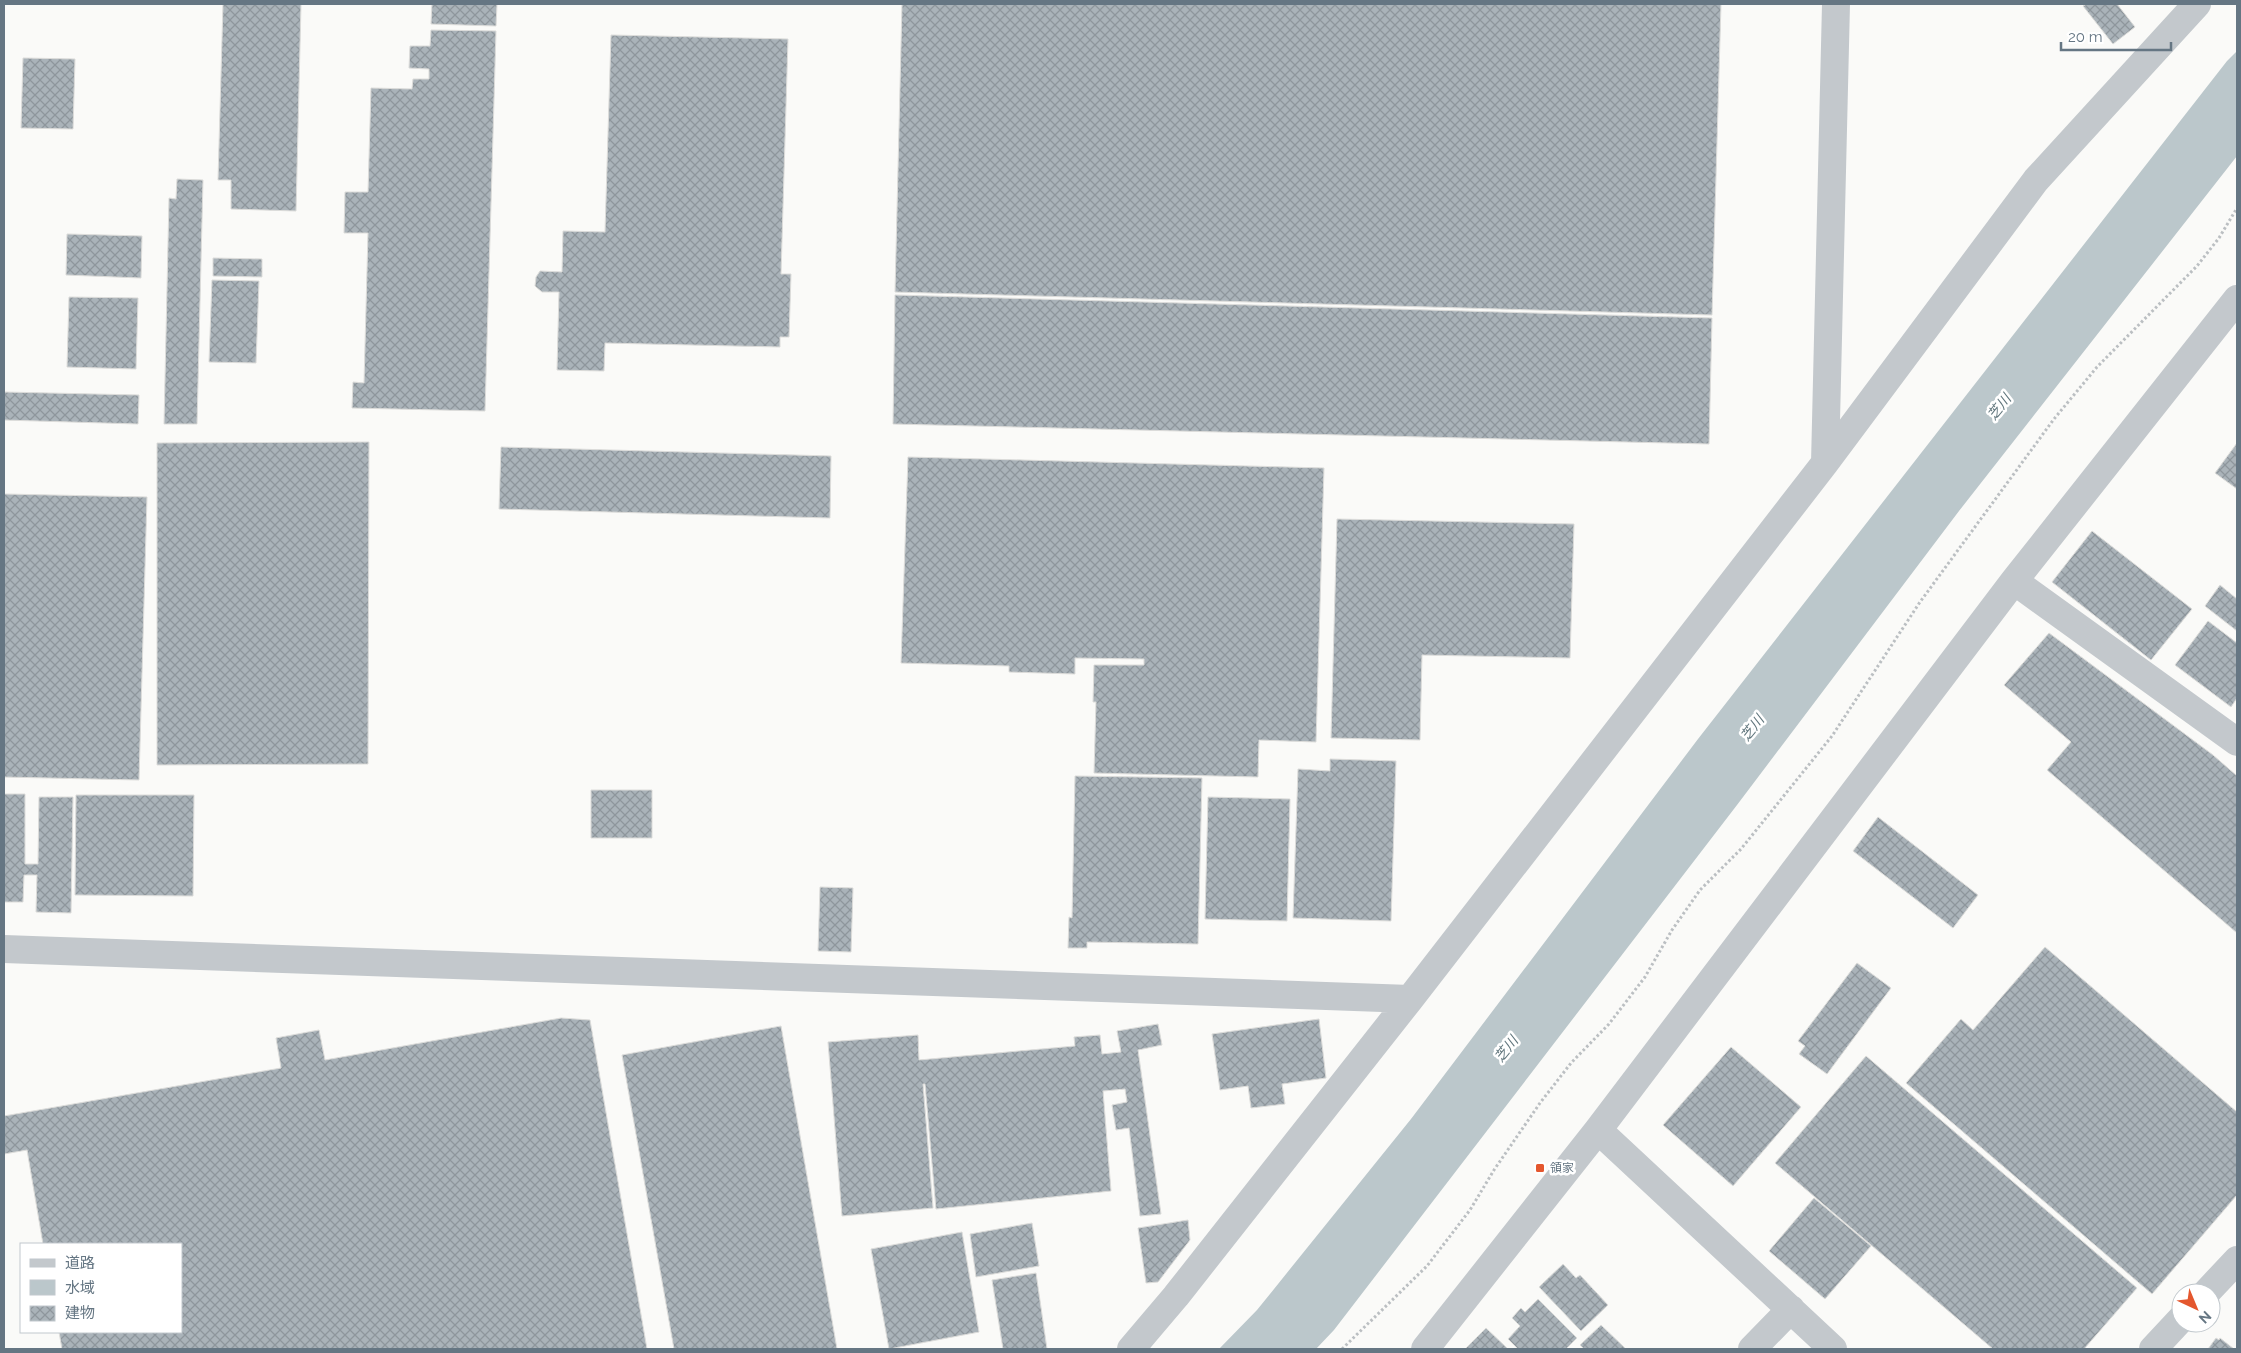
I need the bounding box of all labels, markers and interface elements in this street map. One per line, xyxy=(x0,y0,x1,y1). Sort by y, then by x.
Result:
scale bar xyxy=(2061,20,2171,52)
text: 20 m xyxy=(2068,28,2103,46)
water label: 芝川 xyxy=(1984,389,2015,423)
water label: 芝川 xyxy=(1737,710,1768,744)
water label: 芝川 xyxy=(1491,1031,1522,1065)
place label: 領家 xyxy=(1550,1161,1574,1175)
marker: 領家 xyxy=(1534,1162,1546,1174)
legend xyxy=(20,1243,182,1333)
text: 道路 xyxy=(65,1254,95,1272)
text: 水域 xyxy=(65,1279,95,1297)
north arrow xyxy=(2171,1283,2221,1333)
text: 建物 xyxy=(65,1304,95,1322)
text: N xyxy=(2196,1308,2214,1327)

